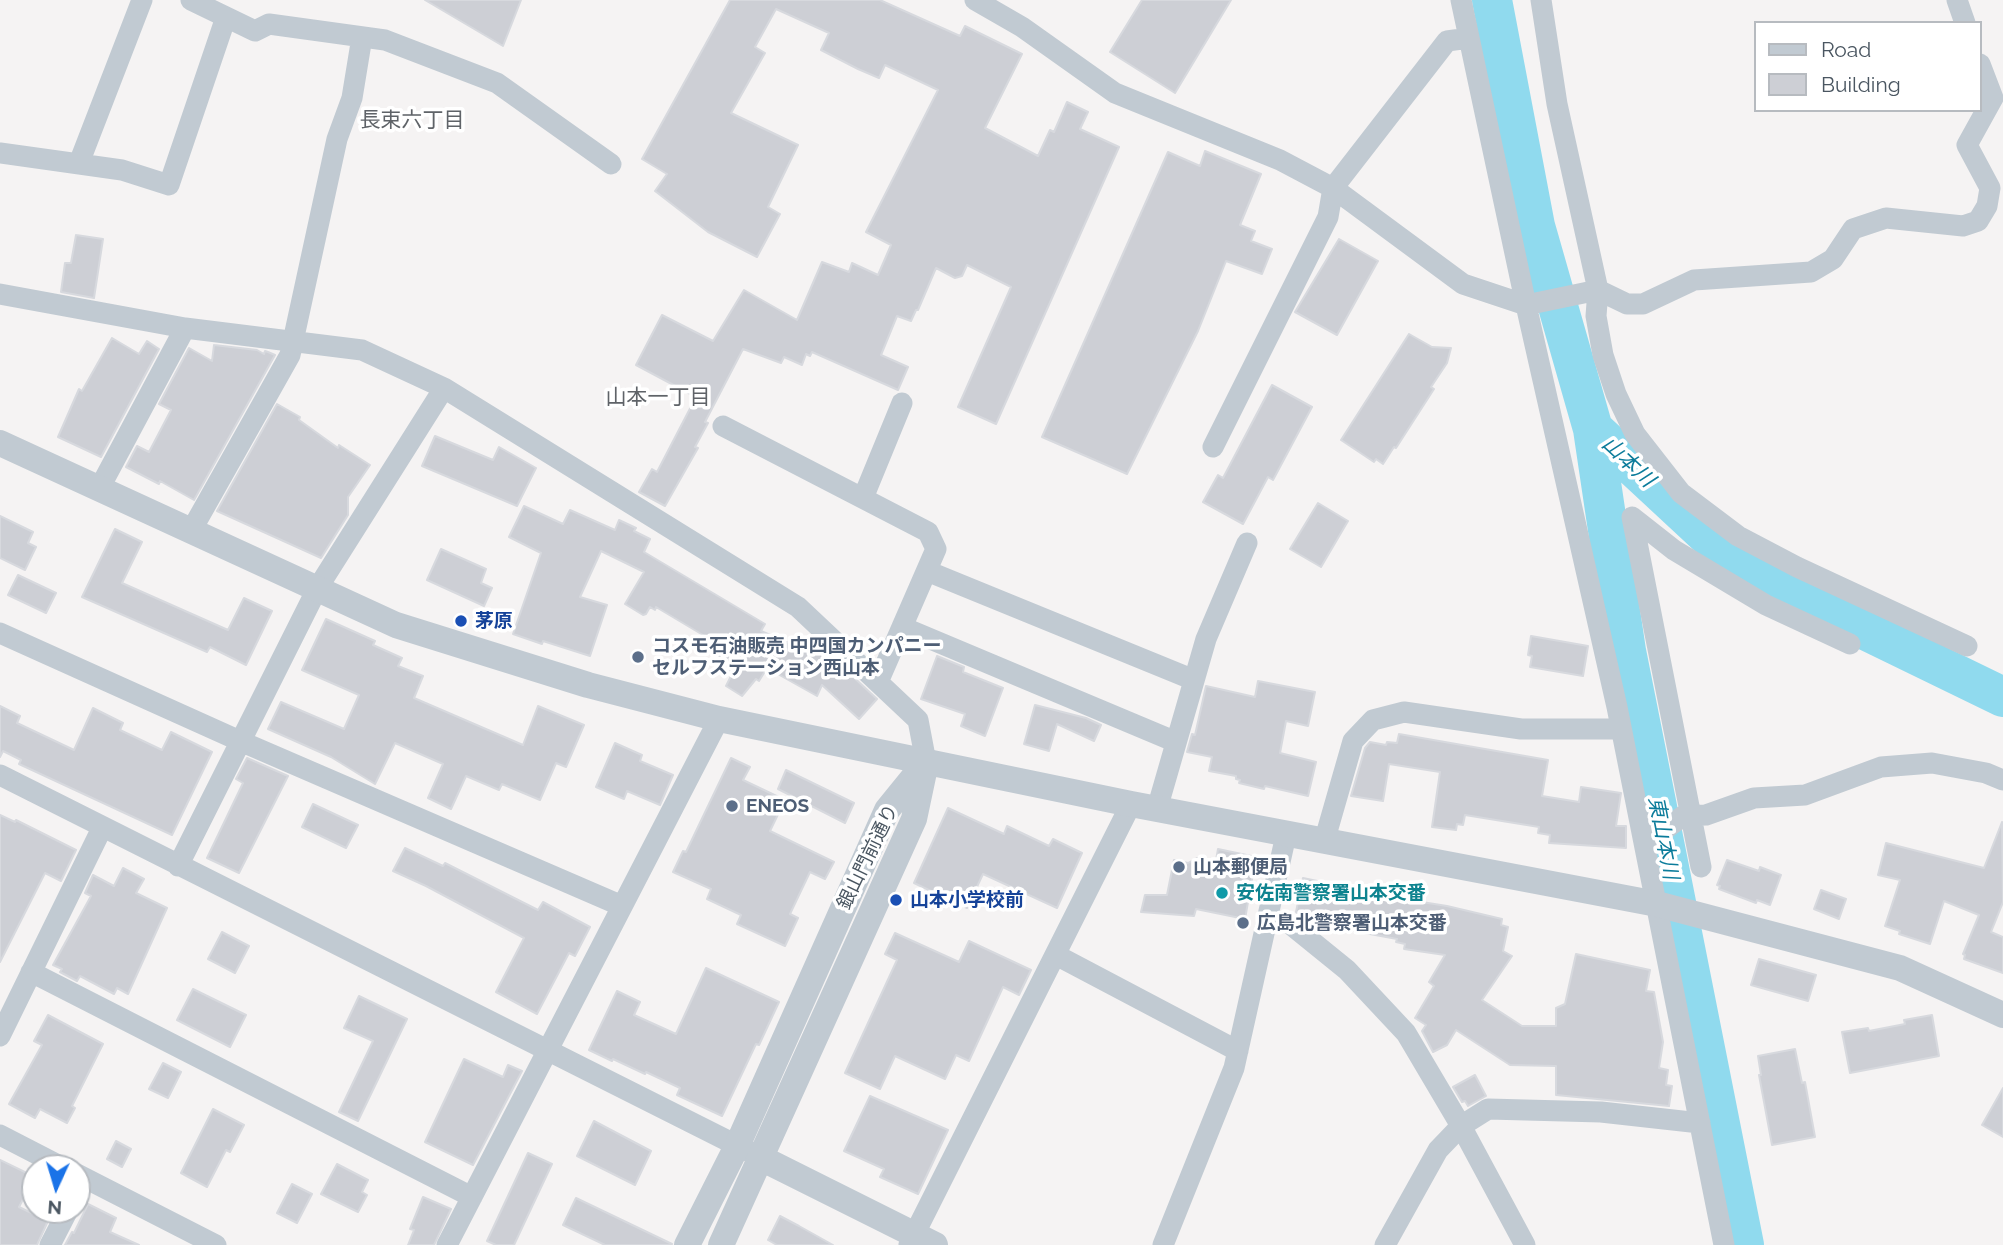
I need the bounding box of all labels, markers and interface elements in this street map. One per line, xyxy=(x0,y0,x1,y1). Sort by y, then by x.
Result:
legend xyxy=(1755,21,1982,112)
text: Road xyxy=(1821,37,1871,62)
text: Building xyxy=(1821,72,1901,97)
district label: 長束六丁目 xyxy=(360,108,464,134)
district label: 山本一丁目 xyxy=(606,385,710,411)
water label: 山本川 xyxy=(1596,431,1660,493)
place label: 茅原 xyxy=(475,610,513,632)
marker: 茅原 xyxy=(453,613,469,629)
place label: コスモ石油販売 中四国カンパニー セルフステーション西山本 xyxy=(652,635,942,679)
marker: コスモ石油販売 中四国カンパニー セルフステーション西山本 xyxy=(630,649,646,665)
water label: 東山本川 xyxy=(1643,794,1683,882)
place label: ENEOS xyxy=(746,795,809,817)
marker: ENEOS xyxy=(724,798,740,814)
street label: 銀山門前通り xyxy=(833,801,903,913)
place label: 山本郵便局 xyxy=(1193,856,1288,878)
marker: 山本郵便局 xyxy=(1171,859,1187,875)
place label: 安佐南警察署山本交番 xyxy=(1236,882,1426,904)
marker: 安佐南警察署山本交番 xyxy=(1214,885,1230,901)
place label: 山本小学校前 xyxy=(910,889,1024,911)
marker: 山本小学校前 xyxy=(888,892,904,908)
place label: 広島北警察署山本交番 xyxy=(1257,912,1447,934)
marker: 広島北警察署山本交番 xyxy=(1235,915,1251,931)
north arrow xyxy=(21,1154,91,1224)
text: N xyxy=(47,1196,63,1219)

